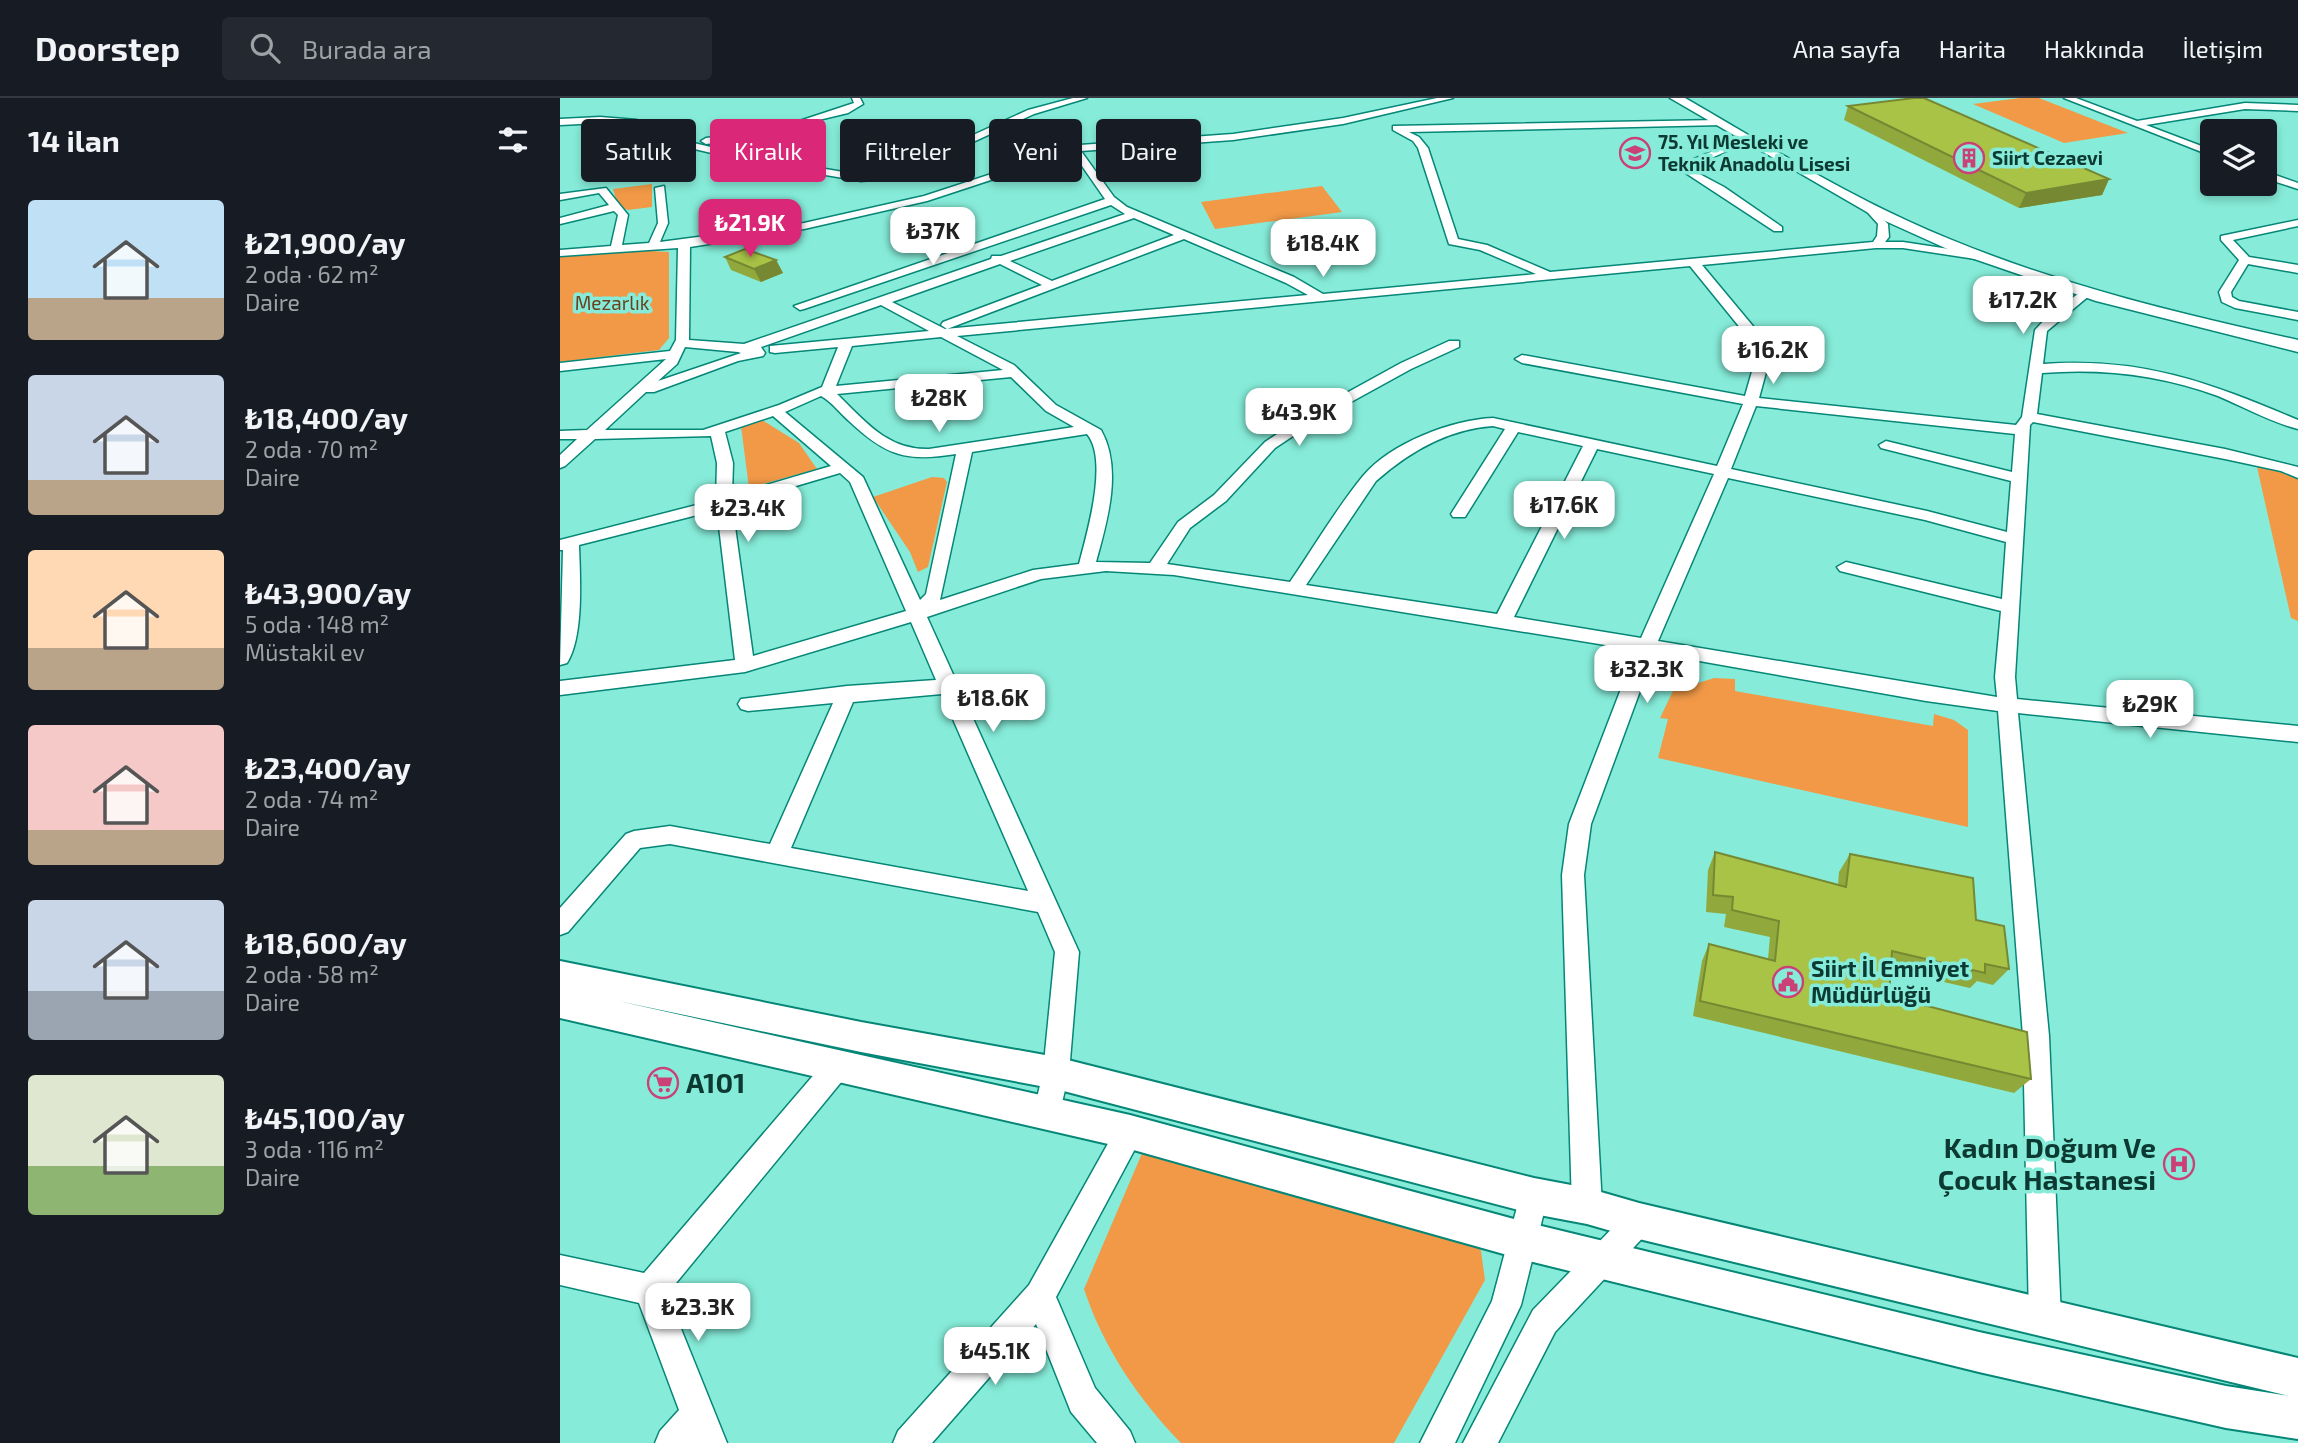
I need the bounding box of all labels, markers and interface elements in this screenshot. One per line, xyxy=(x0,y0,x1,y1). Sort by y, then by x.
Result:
search box xyxy=(222,17,712,80)
text: Doorstep xyxy=(35,28,180,68)
icon: search xyxy=(246,29,284,67)
text: Burada ara xyxy=(302,33,432,64)
text: Ana sayfa xyxy=(1793,34,1901,63)
text: Harita xyxy=(1939,34,2006,63)
text: Hakkında xyxy=(2044,34,2144,63)
text: İletişim xyxy=(2182,34,2263,63)
chip: Satılık xyxy=(581,119,696,182)
chip: Kiralık xyxy=(710,119,826,182)
chip: Filtreler xyxy=(840,119,975,182)
chip: Yeni xyxy=(989,119,1082,182)
chip: Daire xyxy=(1096,119,1201,182)
map controls xyxy=(2200,119,2277,196)
button: layers xyxy=(2200,119,2277,196)
icon: filters xyxy=(494,121,532,159)
text: 14 ilan xyxy=(28,122,120,158)
place label: 75. Yıl Mesleki ve Teknik Anadolu Lisesi xyxy=(1658,130,1850,175)
school or university icon: 75. Yıl Mesleki ve Teknik Anadolu Lisesi xyxy=(1618,136,1652,170)
building icon: Siirt Cezaevi xyxy=(1952,141,1986,175)
place label: Siirt Cezaevi xyxy=(1992,146,2103,169)
pin: ₺21.9K xyxy=(693,200,807,259)
text: ₺21.9K xyxy=(715,208,785,236)
pin: ₺37K xyxy=(892,208,974,267)
text: ₺37K xyxy=(906,216,960,244)
pin: ₺18.4K xyxy=(1266,220,1380,279)
text: ₺21,900/ay xyxy=(245,224,406,260)
icon: home xyxy=(84,228,168,312)
text: ₺18.4K xyxy=(1287,228,1359,256)
text: 2 oda · 62 m² xyxy=(245,260,379,288)
pin: ₺17.2K xyxy=(1966,276,2080,336)
text: ₺17.2K xyxy=(1989,285,2057,313)
text: Daire xyxy=(245,288,300,316)
park label: Mezarlık xyxy=(575,291,650,314)
pin: ₺16.2K xyxy=(1716,327,1830,386)
text: ₺16.2K xyxy=(1738,335,1808,363)
pin: ₺28K xyxy=(898,374,980,434)
text: ₺28K xyxy=(911,383,967,411)
pin: ₺43.9K xyxy=(1242,388,1356,448)
text: ₺43.9K xyxy=(1261,397,1337,425)
text: ₺18,400/ay xyxy=(245,399,408,435)
icon: home xyxy=(84,403,168,487)
text: 2 oda · 70 m² xyxy=(245,435,378,463)
text: Daire xyxy=(245,463,300,491)
pin: ₺17.6K xyxy=(1507,482,1621,541)
pin: ₺23.4K xyxy=(691,484,805,544)
text: ₺17.6K xyxy=(1530,490,1598,518)
text: ₺23.4K xyxy=(711,493,785,521)
text: ₺43,900/ay xyxy=(245,574,411,610)
icon: home xyxy=(84,578,168,662)
text: 5 oda · 148 m² xyxy=(245,610,389,638)
text: Müstakil ev xyxy=(245,638,365,666)
pin: ₺32.3K xyxy=(1590,646,1704,705)
text: ₺32.3K xyxy=(1610,654,1684,682)
pin: ₺18.6K xyxy=(936,674,1050,734)
pin: ₺29K xyxy=(2109,680,2191,740)
text: ₺18.6K xyxy=(957,683,1029,711)
text: ₺29K xyxy=(2122,689,2178,717)
text: ₺23,400/ay xyxy=(245,749,411,785)
icon: home xyxy=(84,753,168,837)
text: 2 oda · 74 m² xyxy=(245,785,378,813)
text: Daire xyxy=(245,813,300,841)
text: ₺18,600/ay xyxy=(245,924,407,960)
icon: home xyxy=(84,928,168,1012)
place label: Siirt İl Emniyet Müdürlüğü xyxy=(1811,954,1969,1008)
text: 2 oda · 58 m² xyxy=(245,960,379,988)
public building icon: Siirt İl Emniyet Müdürlüğü xyxy=(1771,965,1805,999)
text: Daire xyxy=(245,988,300,1016)
place label: A101 xyxy=(686,1065,745,1099)
supermarket icon: A101 xyxy=(646,1066,680,1100)
text: ₺45,100/ay xyxy=(245,1099,405,1135)
icon: home xyxy=(84,1103,168,1187)
place label: Kadın Doğum Ve Çocuk Hastanesi xyxy=(1938,1130,2156,1197)
text: 3 oda · 116 m² xyxy=(245,1135,384,1163)
hospital icon: Kadın Doğum Ve Çocuk Hastanesi xyxy=(2162,1147,2196,1181)
text: Daire xyxy=(245,1163,300,1191)
pin: ₺23.3K xyxy=(641,1284,755,1343)
text: ₺23.3K xyxy=(661,1292,735,1320)
pin: ₺45.1K xyxy=(938,1328,1052,1387)
text: ₺45.1K xyxy=(960,1336,1030,1364)

